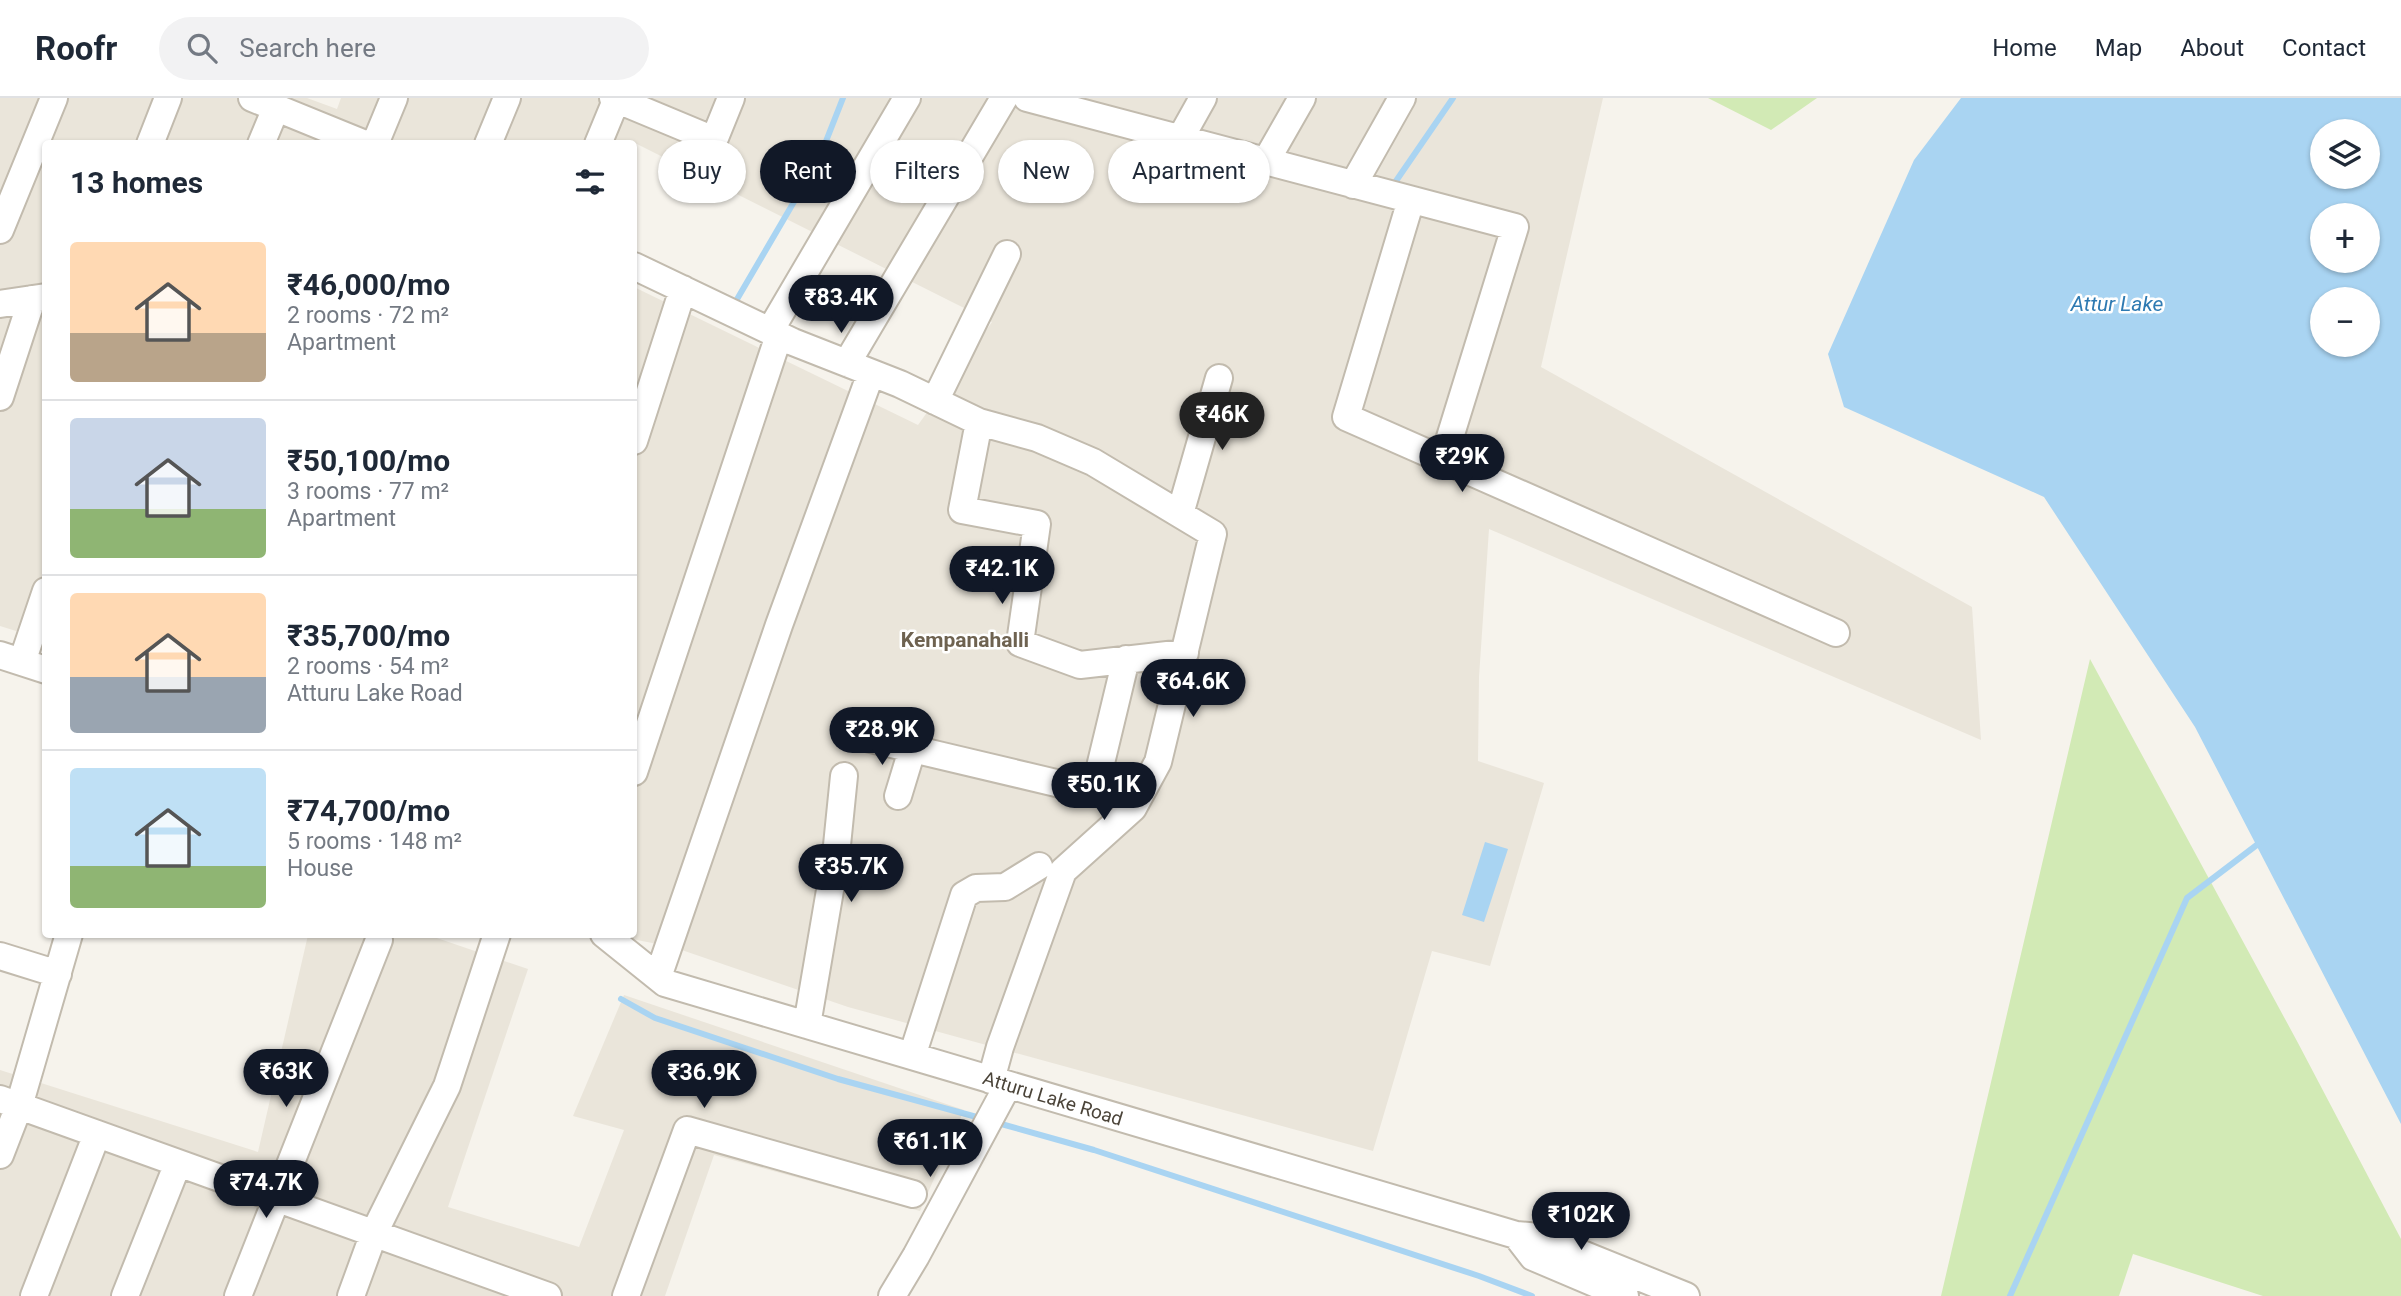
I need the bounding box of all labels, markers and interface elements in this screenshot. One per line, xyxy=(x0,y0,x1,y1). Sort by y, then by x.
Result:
search box xyxy=(159,17,649,80)
text: Roofr xyxy=(35,29,117,68)
icon: search xyxy=(183,29,221,67)
text: Search here xyxy=(239,33,376,63)
text: Home xyxy=(1992,34,2057,62)
text: Map xyxy=(2095,34,2142,62)
text: About xyxy=(2180,34,2244,62)
text: Contact xyxy=(2282,34,2366,62)
map controls xyxy=(2310,119,2380,357)
button: layers xyxy=(2310,119,2380,189)
chip: Buy xyxy=(658,140,746,203)
chip: Rent xyxy=(760,140,856,203)
chip: Filters xyxy=(870,140,984,203)
chip: New xyxy=(998,140,1094,203)
chip: Apartment xyxy=(1108,140,1270,203)
icon: filters xyxy=(571,163,609,201)
text: 13 homes xyxy=(70,165,203,200)
button: + xyxy=(2310,203,2380,273)
text: ₹46,000/mo xyxy=(287,267,450,302)
icon: home xyxy=(126,270,210,354)
pin: ₹83.4K xyxy=(784,275,898,335)
text: ₹83.4K xyxy=(805,284,877,311)
button: − xyxy=(2310,287,2380,357)
water label: Attur Lake xyxy=(2070,292,2164,316)
text: 2 rooms · 72 m² xyxy=(287,302,449,329)
text: Apartment xyxy=(287,329,396,356)
pin: ₹46K xyxy=(1181,392,1263,452)
text: ₹46K xyxy=(1195,401,1249,428)
pin: ₹29K xyxy=(1421,434,1503,494)
text: ₹50,100/mo xyxy=(287,443,450,478)
text: ₹29K xyxy=(1435,443,1489,470)
icon: home xyxy=(126,446,210,530)
text: 3 rooms · 77 m² xyxy=(287,478,449,505)
text: Apartment xyxy=(287,505,396,532)
pin: ₹42.1K xyxy=(945,546,1059,606)
text: ₹42.1K xyxy=(966,555,1038,582)
text: ₹35,700/mo xyxy=(287,618,450,653)
icon: home xyxy=(126,621,210,705)
district label: Kempanahalli xyxy=(901,628,1029,652)
text: 2 rooms · 54 m² xyxy=(287,653,449,680)
pin: ₹64.6K xyxy=(1136,660,1250,719)
text: ₹64.6K xyxy=(1157,668,1229,695)
text: Atturu Lake Road xyxy=(287,680,463,707)
pin: ₹28.9K xyxy=(825,708,939,767)
text: ₹28.9K xyxy=(846,716,918,743)
pin: ₹50.1K xyxy=(1047,762,1161,822)
text: ₹50.1K xyxy=(1068,771,1140,798)
text: ₹74,700/mo xyxy=(287,793,450,828)
icon: home xyxy=(126,796,210,880)
text: 5 rooms · 148 m² xyxy=(287,828,462,855)
pin: ₹35.7K xyxy=(794,844,908,904)
text: ₹35.7K xyxy=(815,853,887,880)
text: House xyxy=(287,855,353,882)
pin: ₹63K xyxy=(245,1049,327,1109)
pin: ₹36.9K xyxy=(647,1051,761,1110)
text: ₹63K xyxy=(259,1058,313,1085)
text: ₹36.9K xyxy=(668,1059,740,1086)
street label: Atturu Lake Road xyxy=(980,1066,1126,1131)
pin: ₹61.1K xyxy=(873,1119,987,1179)
text: ₹61.1K xyxy=(894,1128,966,1155)
pin: ₹74.7K xyxy=(209,1160,323,1220)
text: ₹74.7K xyxy=(230,1169,302,1196)
pin: ₹102K xyxy=(1532,1192,1630,1252)
text: ₹102K xyxy=(1548,1201,1614,1228)

